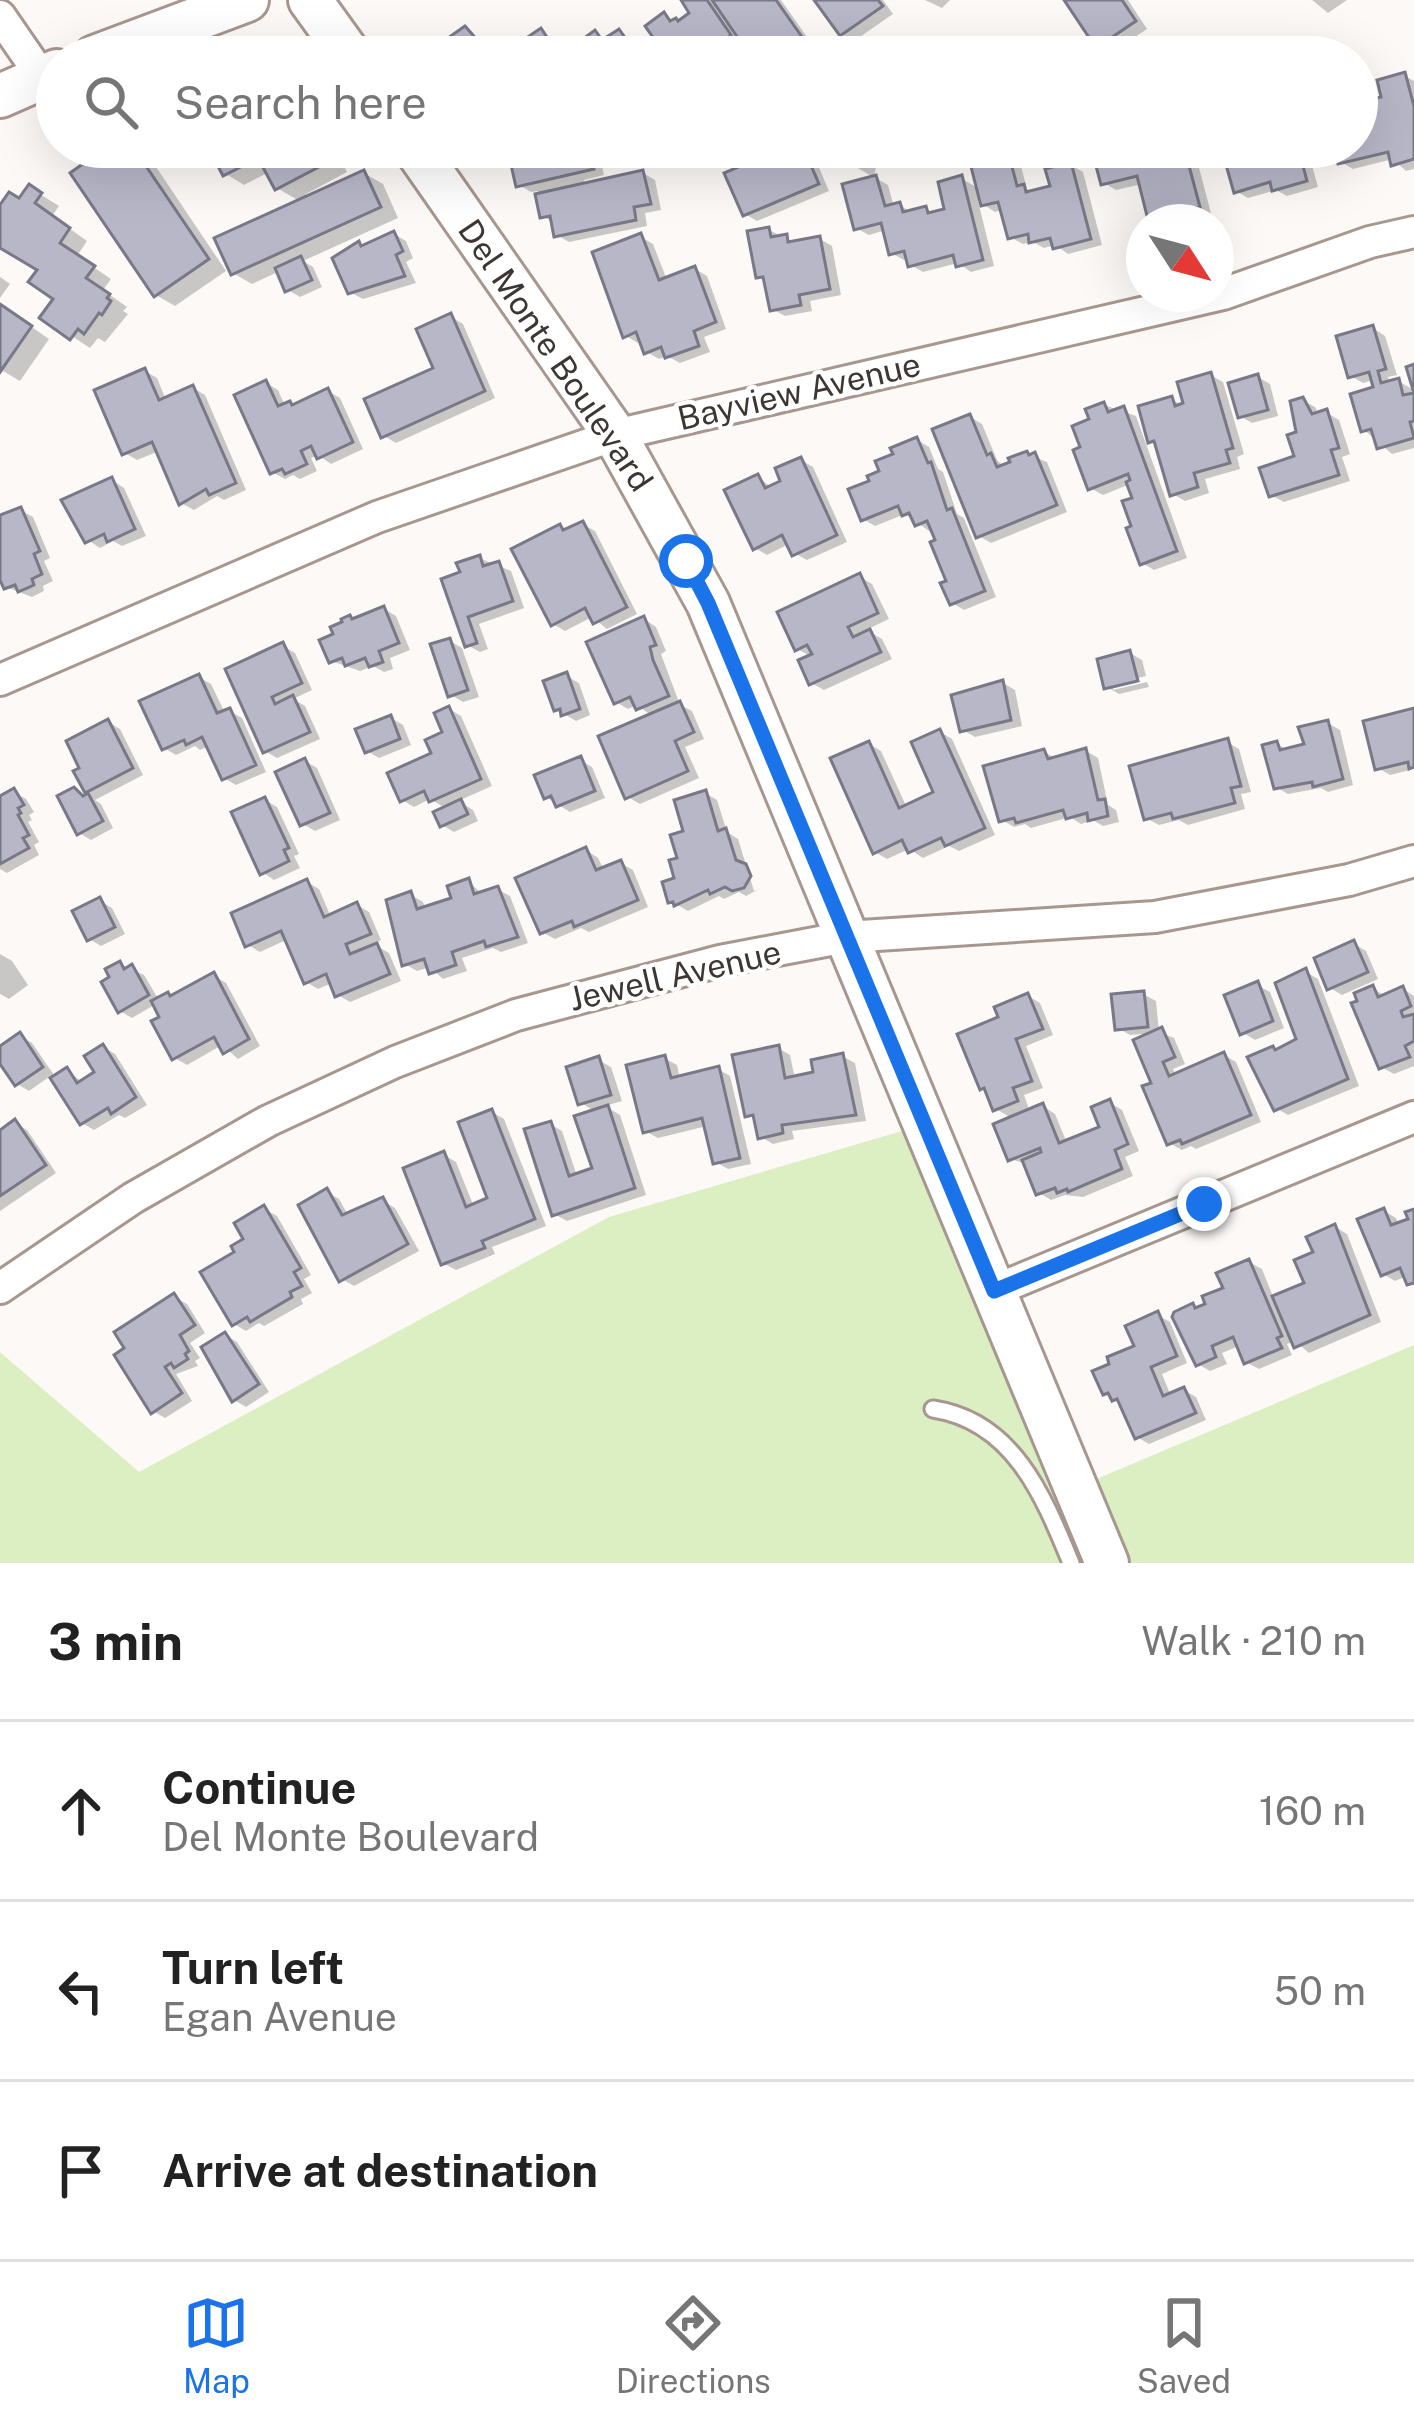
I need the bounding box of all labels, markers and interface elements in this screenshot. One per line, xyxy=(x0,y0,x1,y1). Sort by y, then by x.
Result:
search box xyxy=(36,36,1378,168)
icon: search xyxy=(78,69,144,135)
text: Search here xyxy=(174,76,427,129)
north arrow xyxy=(1126,204,1234,312)
street label: Del Monte Boulevard xyxy=(451,212,661,498)
street label: Bayview Avenue xyxy=(674,345,924,437)
route start xyxy=(659,534,713,588)
street label: Jewell Avenue xyxy=(565,932,785,1018)
route end xyxy=(1177,1177,1231,1231)
text: 3 min xyxy=(48,1612,183,1671)
text: Walk · 210 m xyxy=(1142,1618,1366,1664)
text: Continue xyxy=(162,1761,356,1814)
icon: ahead xyxy=(48,1778,114,1844)
text: 160 m xyxy=(1259,1788,1366,1834)
text: Del Monte Boulevard xyxy=(162,1814,539,1860)
text: Turn left xyxy=(162,1941,344,1994)
icon: left xyxy=(48,1958,114,2024)
text: 50 m xyxy=(1274,1968,1366,2014)
text: Egan Avenue xyxy=(162,1994,397,2040)
icon: arrive xyxy=(48,2138,114,2204)
text: Arrive at destination xyxy=(162,2144,598,2197)
tab: Map xyxy=(183,2290,250,2400)
tab: Directions xyxy=(616,2290,771,2400)
tab: Saved xyxy=(1137,2290,1231,2400)

